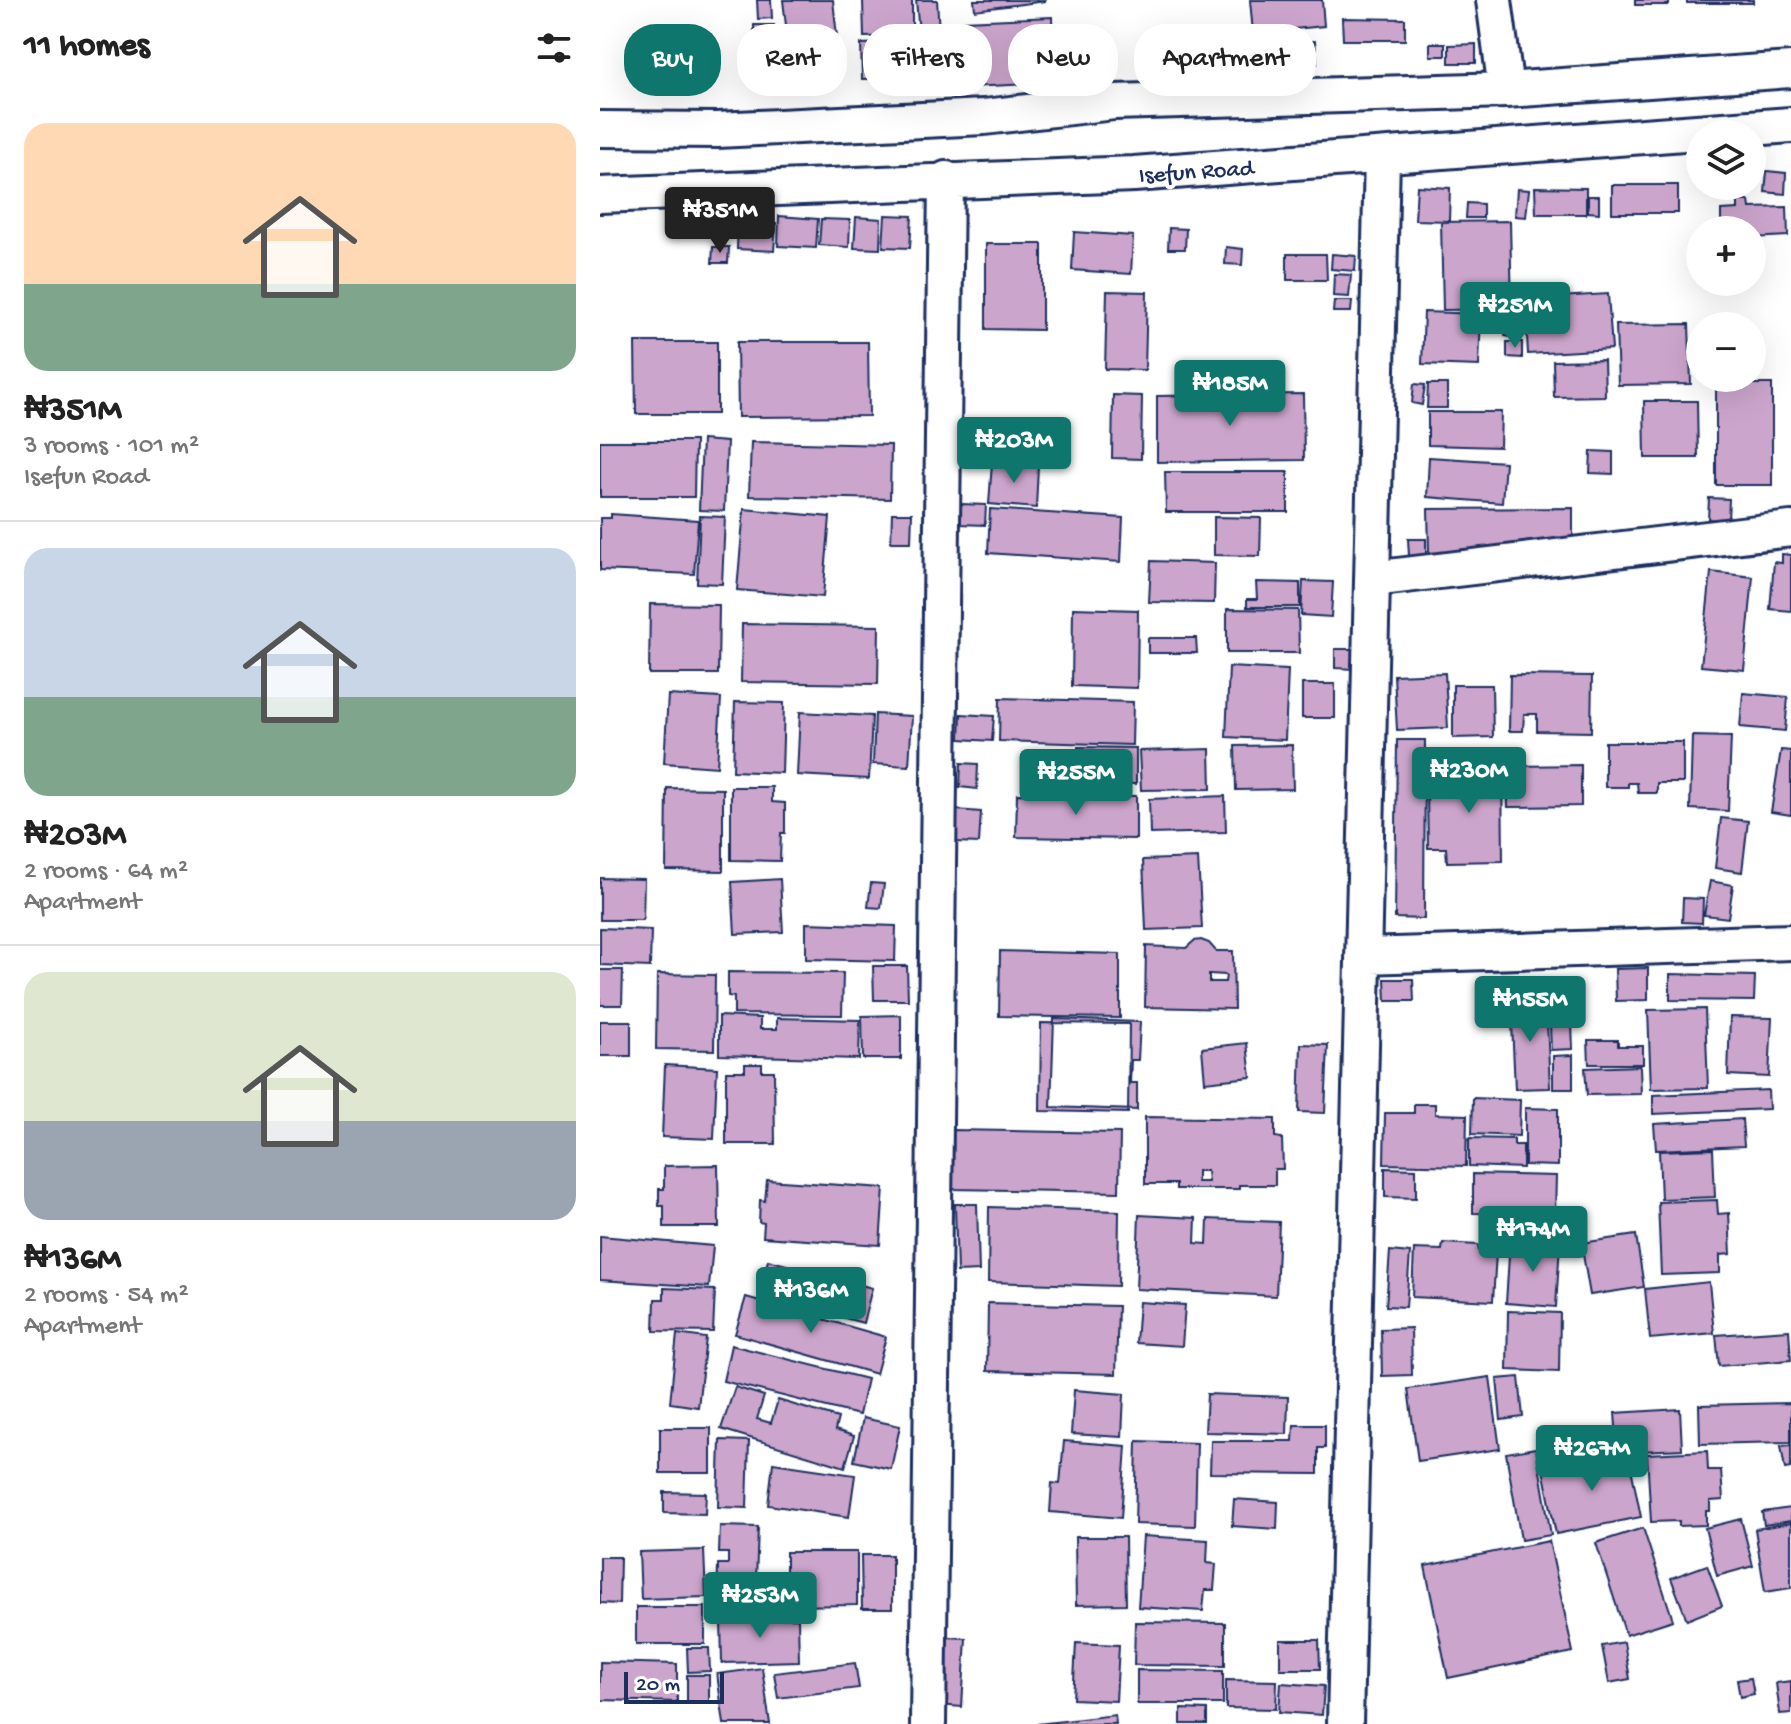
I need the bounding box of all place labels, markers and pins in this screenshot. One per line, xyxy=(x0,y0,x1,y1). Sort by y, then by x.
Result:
pin: ₦351M xyxy=(664,187,776,255)
pin: ₦251M xyxy=(1459,282,1571,350)
pin: ₦185M xyxy=(1174,360,1286,428)
pin: ₦203M xyxy=(958,417,1070,485)
pin: ₦230M xyxy=(1413,747,1525,815)
pin: ₦255M xyxy=(1020,749,1132,817)
pin: ₦155M xyxy=(1474,976,1586,1044)
pin: ₦174M xyxy=(1477,1206,1589,1274)
pin: ₦136M xyxy=(755,1267,867,1335)
pin: ₦267M xyxy=(1536,1425,1648,1493)
pin: ₦253M xyxy=(704,1572,816,1640)

